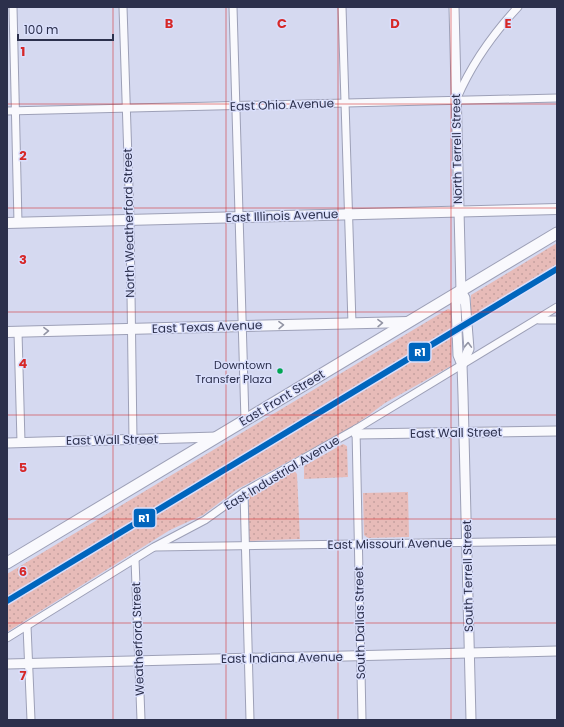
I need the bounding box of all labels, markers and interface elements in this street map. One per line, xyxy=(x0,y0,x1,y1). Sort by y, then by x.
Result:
text: B xyxy=(165,14,174,33)
text: C xyxy=(277,14,287,33)
text: D xyxy=(390,14,400,33)
text: E xyxy=(504,14,512,33)
scale bar xyxy=(18,16,113,42)
text: 100 m xyxy=(24,21,58,38)
text: 1 xyxy=(21,42,25,61)
street label: East Ohio Avenue xyxy=(230,94,334,115)
street label: North Terrell Street xyxy=(447,94,466,204)
text: 2 xyxy=(19,146,27,165)
street label: North Weatherford Street xyxy=(119,148,138,298)
street label: East Illinois Avenue xyxy=(225,205,339,226)
text: 3 xyxy=(19,250,27,269)
street label: East Texas Avenue xyxy=(152,316,262,337)
one-way arrow xyxy=(377,319,383,327)
one-way arrow xyxy=(278,321,284,330)
one-way arrow xyxy=(43,327,49,336)
line badge: R1 xyxy=(408,342,431,362)
one-way arrow xyxy=(463,342,472,348)
text: R1 xyxy=(414,344,426,360)
text: 4 xyxy=(19,354,28,373)
place label: Downtown Transfer Plaza xyxy=(195,357,272,387)
street label: East Front Street xyxy=(236,365,328,430)
marker: Downtown Transfer Plaza xyxy=(275,366,285,376)
street label: East Wall Street xyxy=(410,423,502,442)
street label: East Wall Street xyxy=(66,430,158,449)
street label: East Industrial Avenue xyxy=(221,431,343,514)
text: 5 xyxy=(19,458,27,477)
line badge: R1 xyxy=(133,508,156,528)
text: R1 xyxy=(138,510,150,526)
street label: South Terrell Street xyxy=(458,520,477,632)
street label: East Missouri Avenue xyxy=(327,534,453,553)
text: 6 xyxy=(19,562,27,581)
street label: South Dallas Street xyxy=(350,566,369,680)
street label: Weatherford Street xyxy=(127,582,148,696)
street label: East Indiana Avenue xyxy=(221,648,343,667)
text: 7 xyxy=(20,666,27,685)

